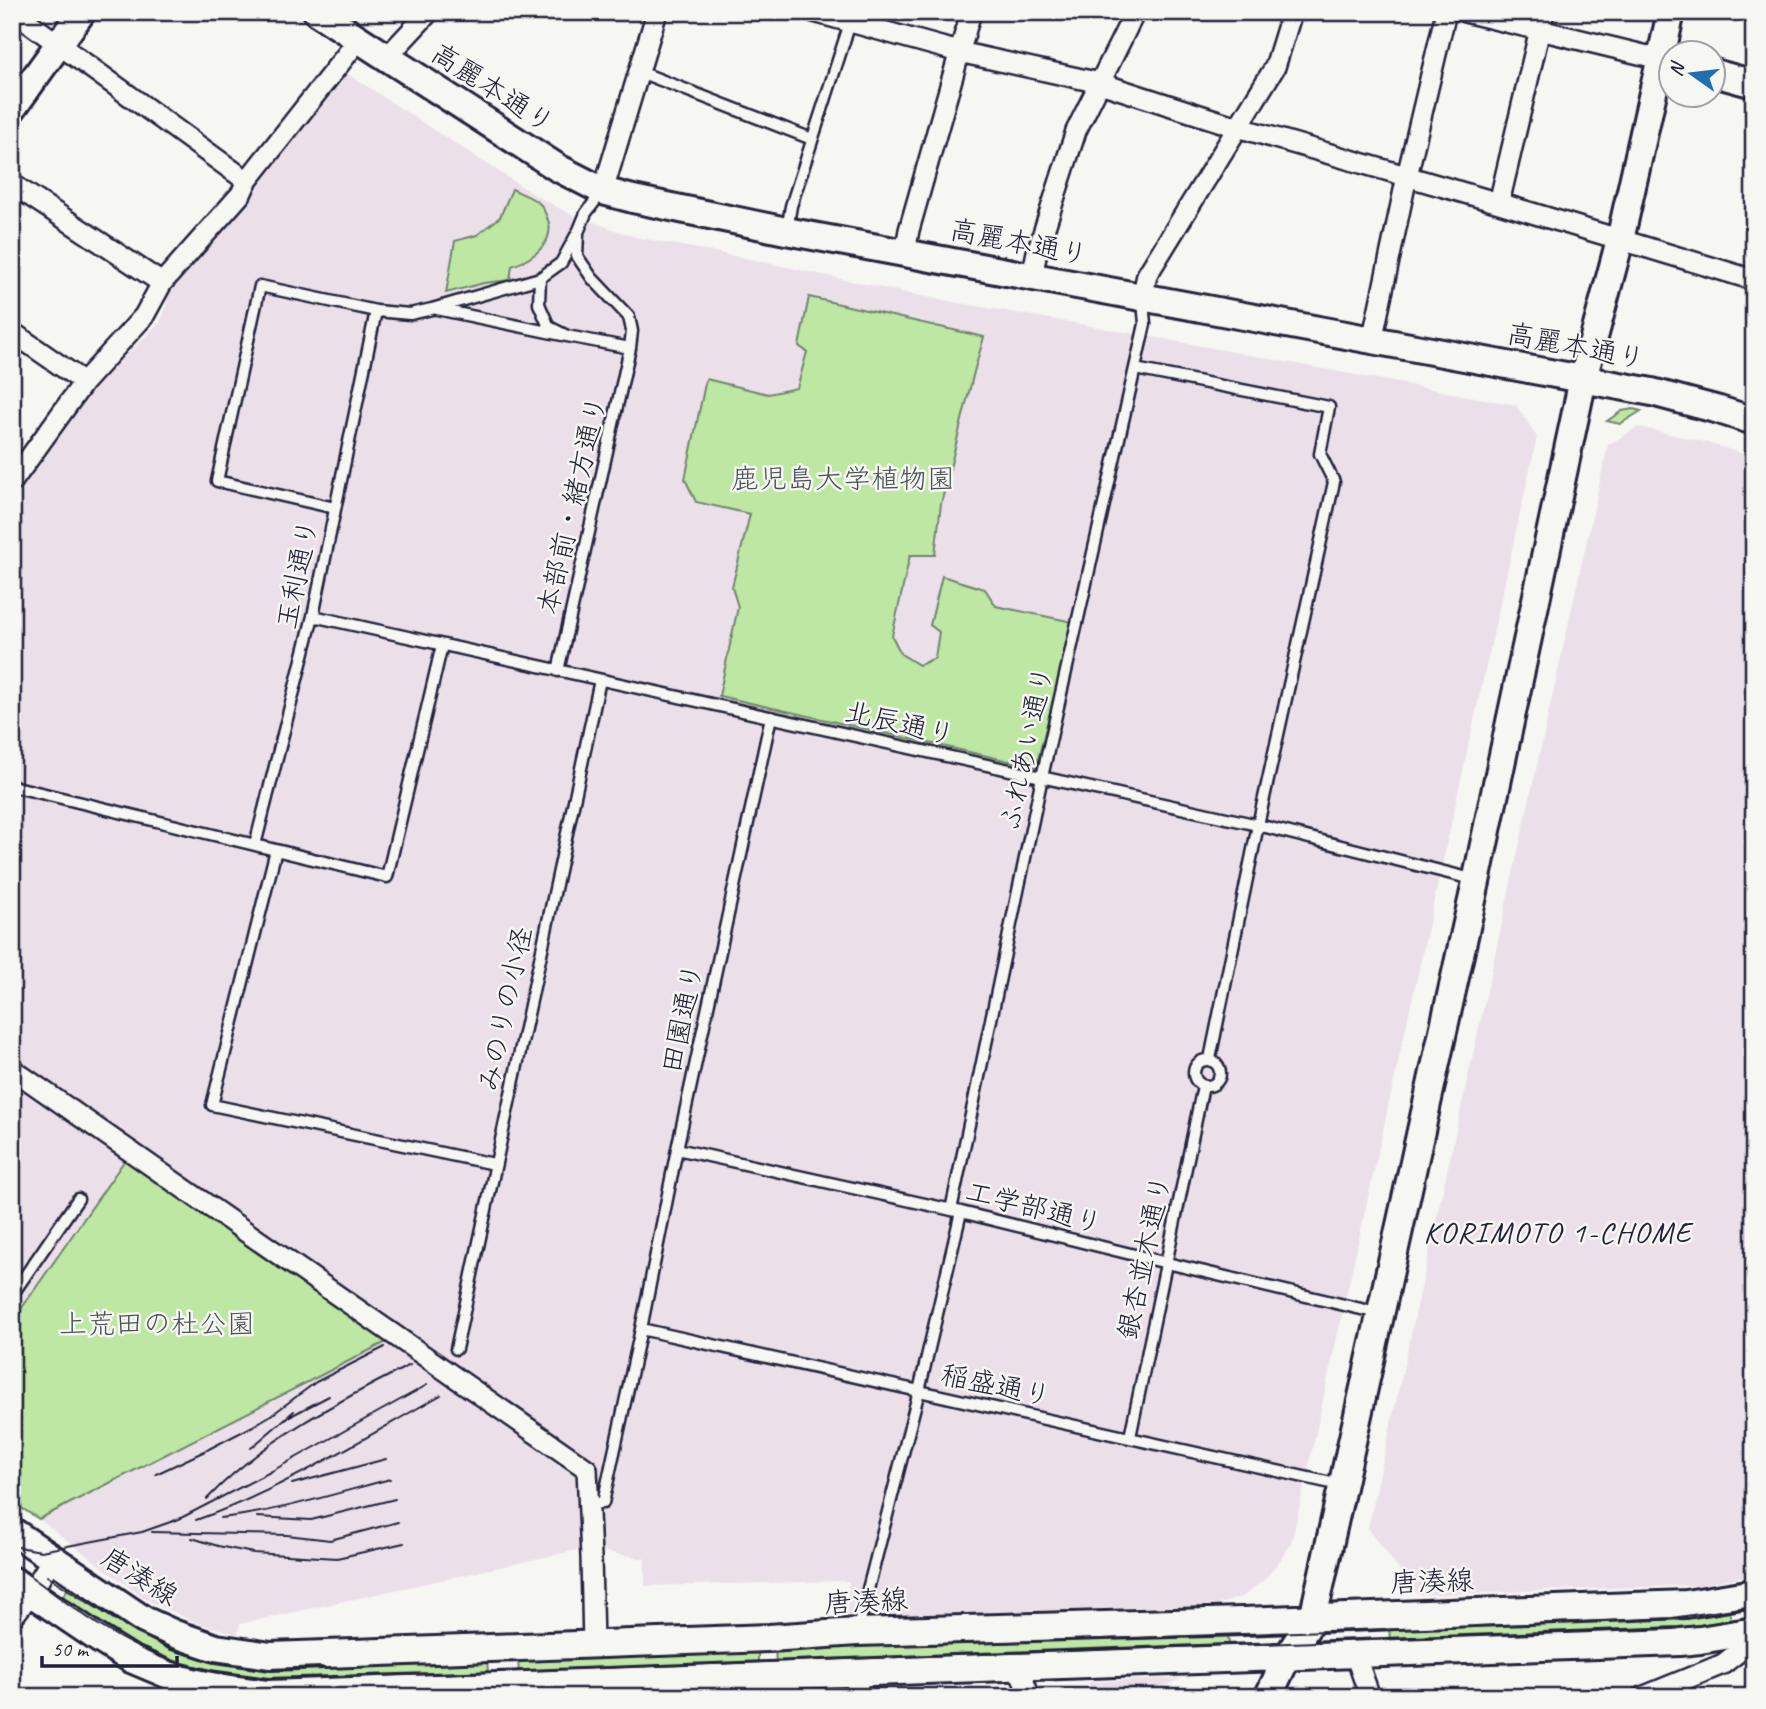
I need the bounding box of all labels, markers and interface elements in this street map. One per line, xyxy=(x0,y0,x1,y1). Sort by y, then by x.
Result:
street label: 高麗本通り xyxy=(425,35,561,141)
north arrow xyxy=(1658,38,1728,108)
text: N xyxy=(1663,58,1690,79)
street label: 高麗本通り xyxy=(947,211,1091,273)
street label: 高麗本通り xyxy=(1504,315,1648,377)
street label: 本部前・緒方通り xyxy=(530,392,614,618)
park label: 鹿児島大学植物園 xyxy=(731,461,955,496)
street label: 玉利通り xyxy=(268,516,326,632)
street label: ふれあい通り xyxy=(991,662,1061,834)
street label: 北辰通り xyxy=(841,693,959,753)
street label: みのりの小径 xyxy=(470,923,540,1095)
street label: 田園通り xyxy=(653,960,711,1076)
street label: 銀杏並木通り xyxy=(1109,1171,1179,1343)
street label: 工学部通り xyxy=(962,1173,1106,1241)
district label: KORIMOTO 1-CHOME xyxy=(1424,1213,1695,1251)
park label: 上荒田の杜公園 xyxy=(59,1306,255,1341)
street label: 稲盛通り xyxy=(938,1356,1054,1414)
street label: 唐湊線 xyxy=(95,1539,185,1613)
street label: 唐湊線 xyxy=(1389,1562,1475,1600)
street label: 唐湊線 xyxy=(823,1581,909,1621)
scale bar xyxy=(42,1625,177,1669)
text: 50 m xyxy=(52,1636,90,1662)

